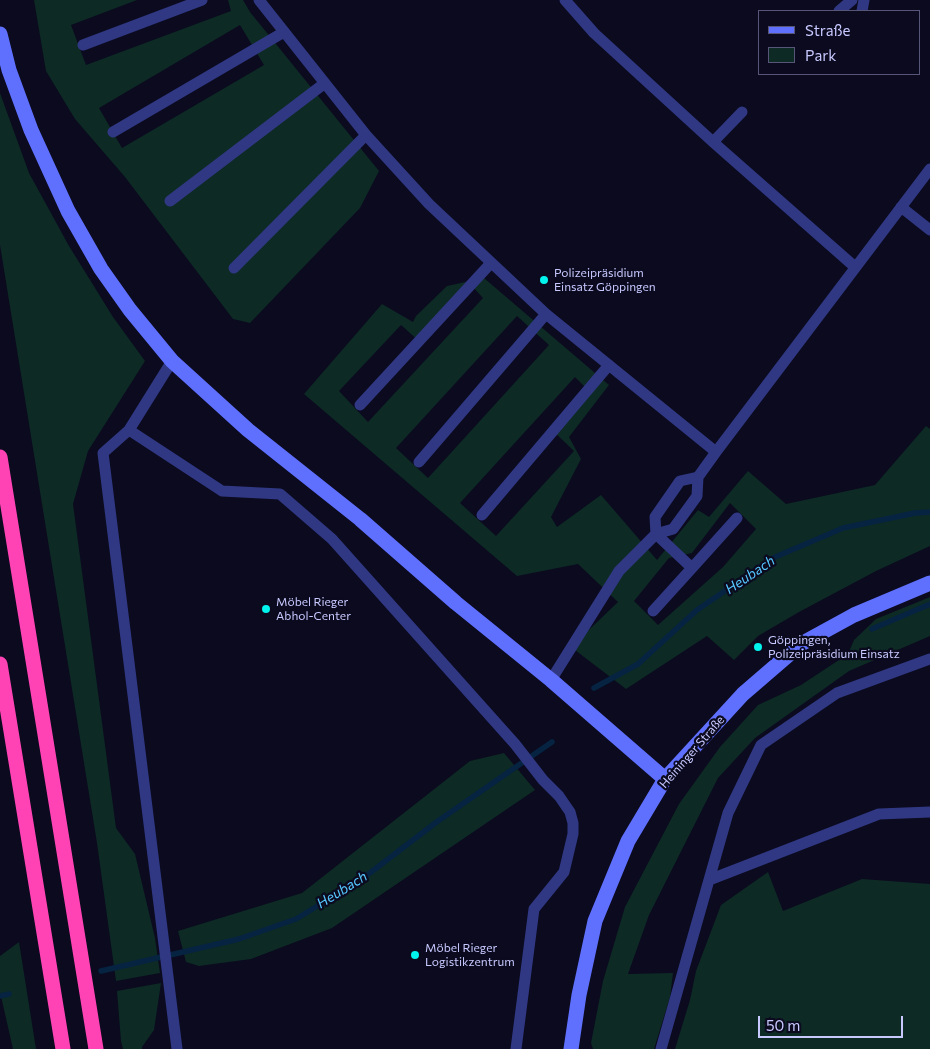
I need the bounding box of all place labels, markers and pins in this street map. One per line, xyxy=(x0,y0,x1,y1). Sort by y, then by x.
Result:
place label: Polizeipräsidium Einsatz Göppingen xyxy=(554,266,656,294)
marker: Polizeipräsidium Einsatz Göppingen xyxy=(538,274,550,286)
place label: Möbel Rieger Abhol-Center xyxy=(276,595,351,623)
marker: Möbel Rieger Abhol-Center xyxy=(260,603,272,615)
place label: Göppingen, Polizeipräsidium Einsatz xyxy=(768,633,900,661)
marker: Göppingen, Polizeipräsidium Einsatz xyxy=(752,641,764,653)
place label: Möbel Rieger Logistikzentrum xyxy=(425,941,515,969)
marker: Möbel Rieger Logistikzentrum xyxy=(409,949,421,961)

